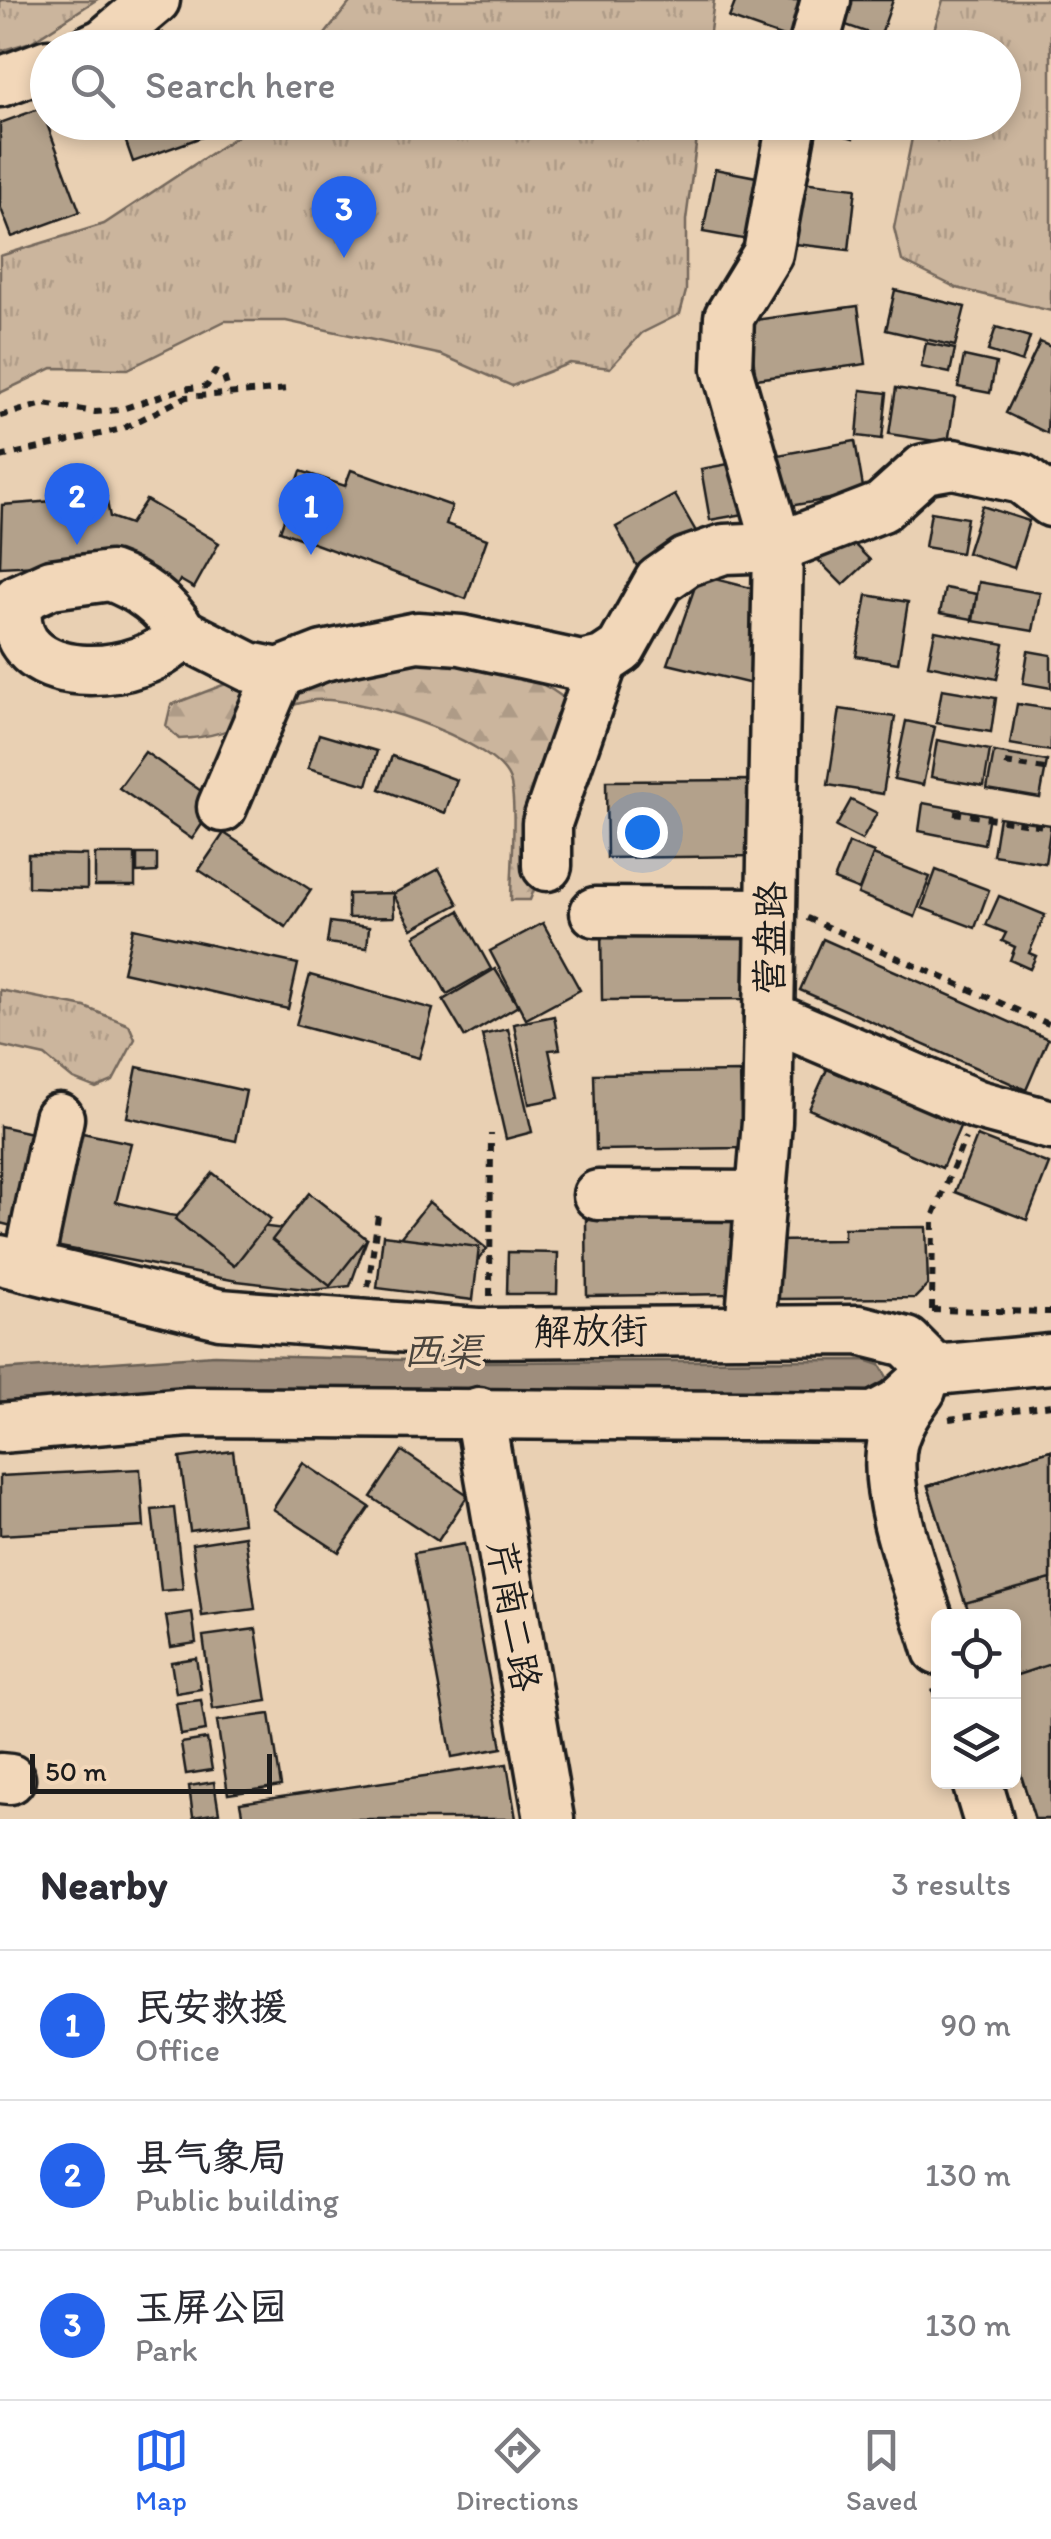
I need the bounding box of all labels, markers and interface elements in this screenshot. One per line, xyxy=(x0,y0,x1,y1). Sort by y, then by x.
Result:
search box xyxy=(30,30,1021,140)
icon: search xyxy=(65,58,120,113)
text: Search here xyxy=(145,62,336,108)
pin: 3 xyxy=(312,176,376,258)
pin: 2 xyxy=(44,462,110,545)
pin: 1 xyxy=(278,472,344,555)
your location xyxy=(617,807,668,858)
street label: 营盘路 xyxy=(746,881,794,995)
street label: 解放街 xyxy=(534,1307,648,1355)
water label: 西渠 xyxy=(402,1326,485,1376)
street label: 芹南二路 xyxy=(478,1537,550,1695)
map controls xyxy=(931,1609,1021,1789)
button: locate xyxy=(931,1609,1021,1699)
button: layers xyxy=(931,1699,1021,1789)
scale bar xyxy=(30,1749,272,1794)
text: 50 m xyxy=(45,1754,107,1788)
text: Nearby xyxy=(40,1859,167,1910)
text: 3 results xyxy=(891,1865,1011,1903)
text: 民安救援 xyxy=(135,1984,287,2030)
text: 1 xyxy=(65,2006,80,2044)
text: 90 m xyxy=(940,2006,1011,2044)
text: Office xyxy=(135,2031,220,2069)
text: 县气象局 xyxy=(135,2134,287,2180)
text: 2 xyxy=(64,2156,81,2194)
text: 130 m xyxy=(925,2156,1011,2194)
text: Public building xyxy=(135,2181,339,2219)
text: 玉屏公园 xyxy=(135,2284,287,2330)
text: 3 xyxy=(64,2306,81,2344)
text: 130 m xyxy=(925,2306,1011,2344)
text: Park xyxy=(135,2331,198,2369)
tab: Map xyxy=(134,2423,189,2517)
tab: Directions xyxy=(456,2423,579,2517)
tab: Saved xyxy=(846,2423,917,2517)

